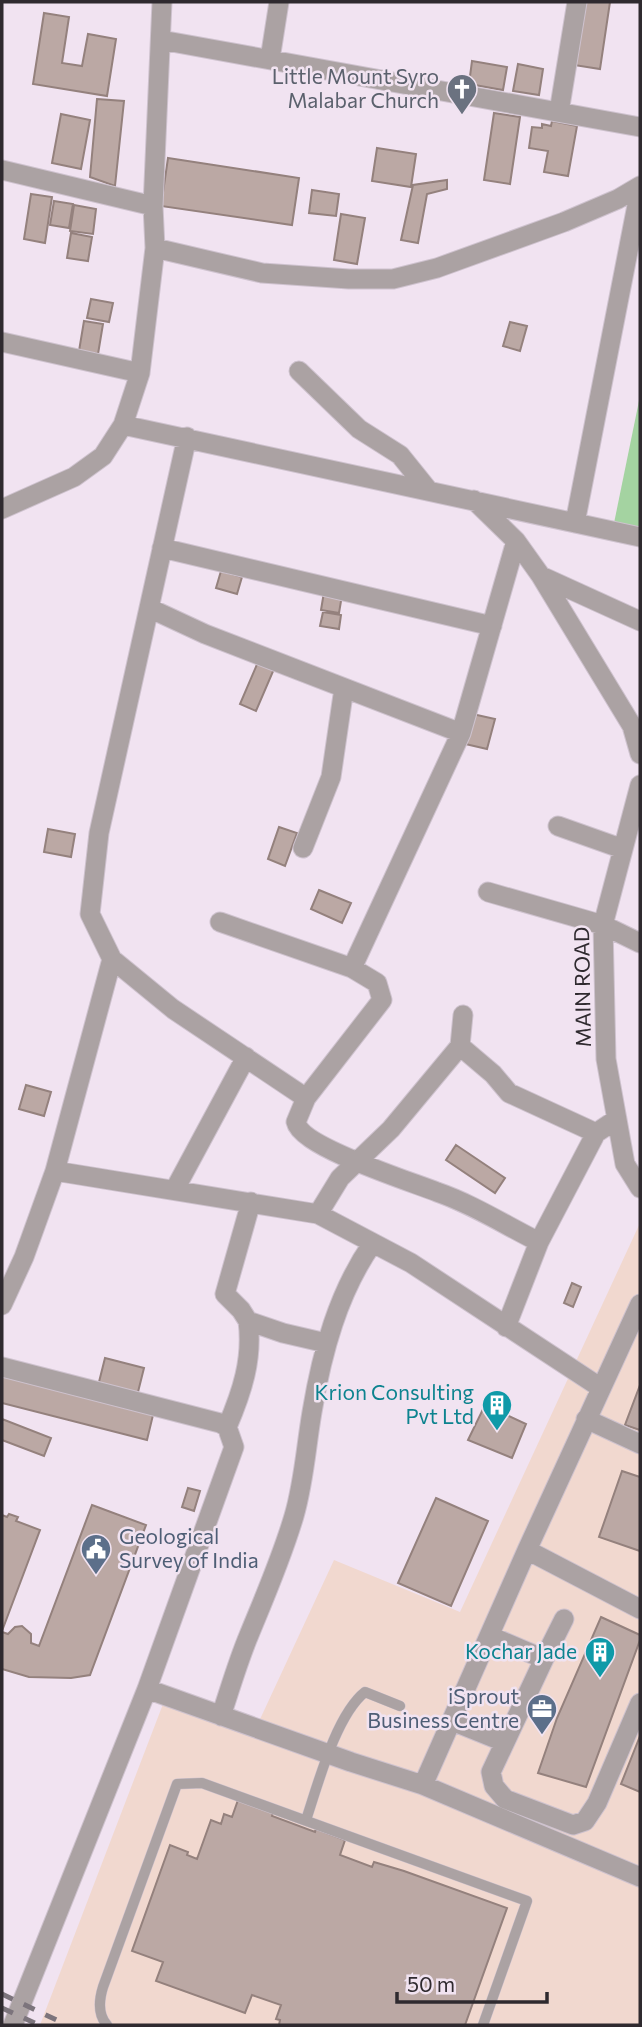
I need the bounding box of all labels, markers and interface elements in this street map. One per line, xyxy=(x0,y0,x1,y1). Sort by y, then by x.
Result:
place label: Little Mount Syro Malabar Church xyxy=(272,63,439,112)
church icon: Little Mount Syro Malabar Church xyxy=(445,72,479,116)
street label: MAIN ROAD xyxy=(568,927,595,1048)
place label: Krion Consulting Pvt Ltd xyxy=(315,1379,474,1428)
building icon: Krion Consulting Pvt Ltd xyxy=(480,1388,514,1432)
place label: Geological Survey of India xyxy=(119,1523,259,1572)
public building icon: Geological Survey of India xyxy=(79,1532,113,1576)
building icon: Kochar Jade xyxy=(583,1635,617,1679)
place label: Kochar Jade xyxy=(465,1638,577,1663)
place label: iSprout Business Centre xyxy=(367,1683,519,1732)
office icon: iSprout Business Centre xyxy=(525,1692,559,1736)
scale bar xyxy=(397,1960,548,2004)
text: 50 m xyxy=(407,1971,455,1996)

